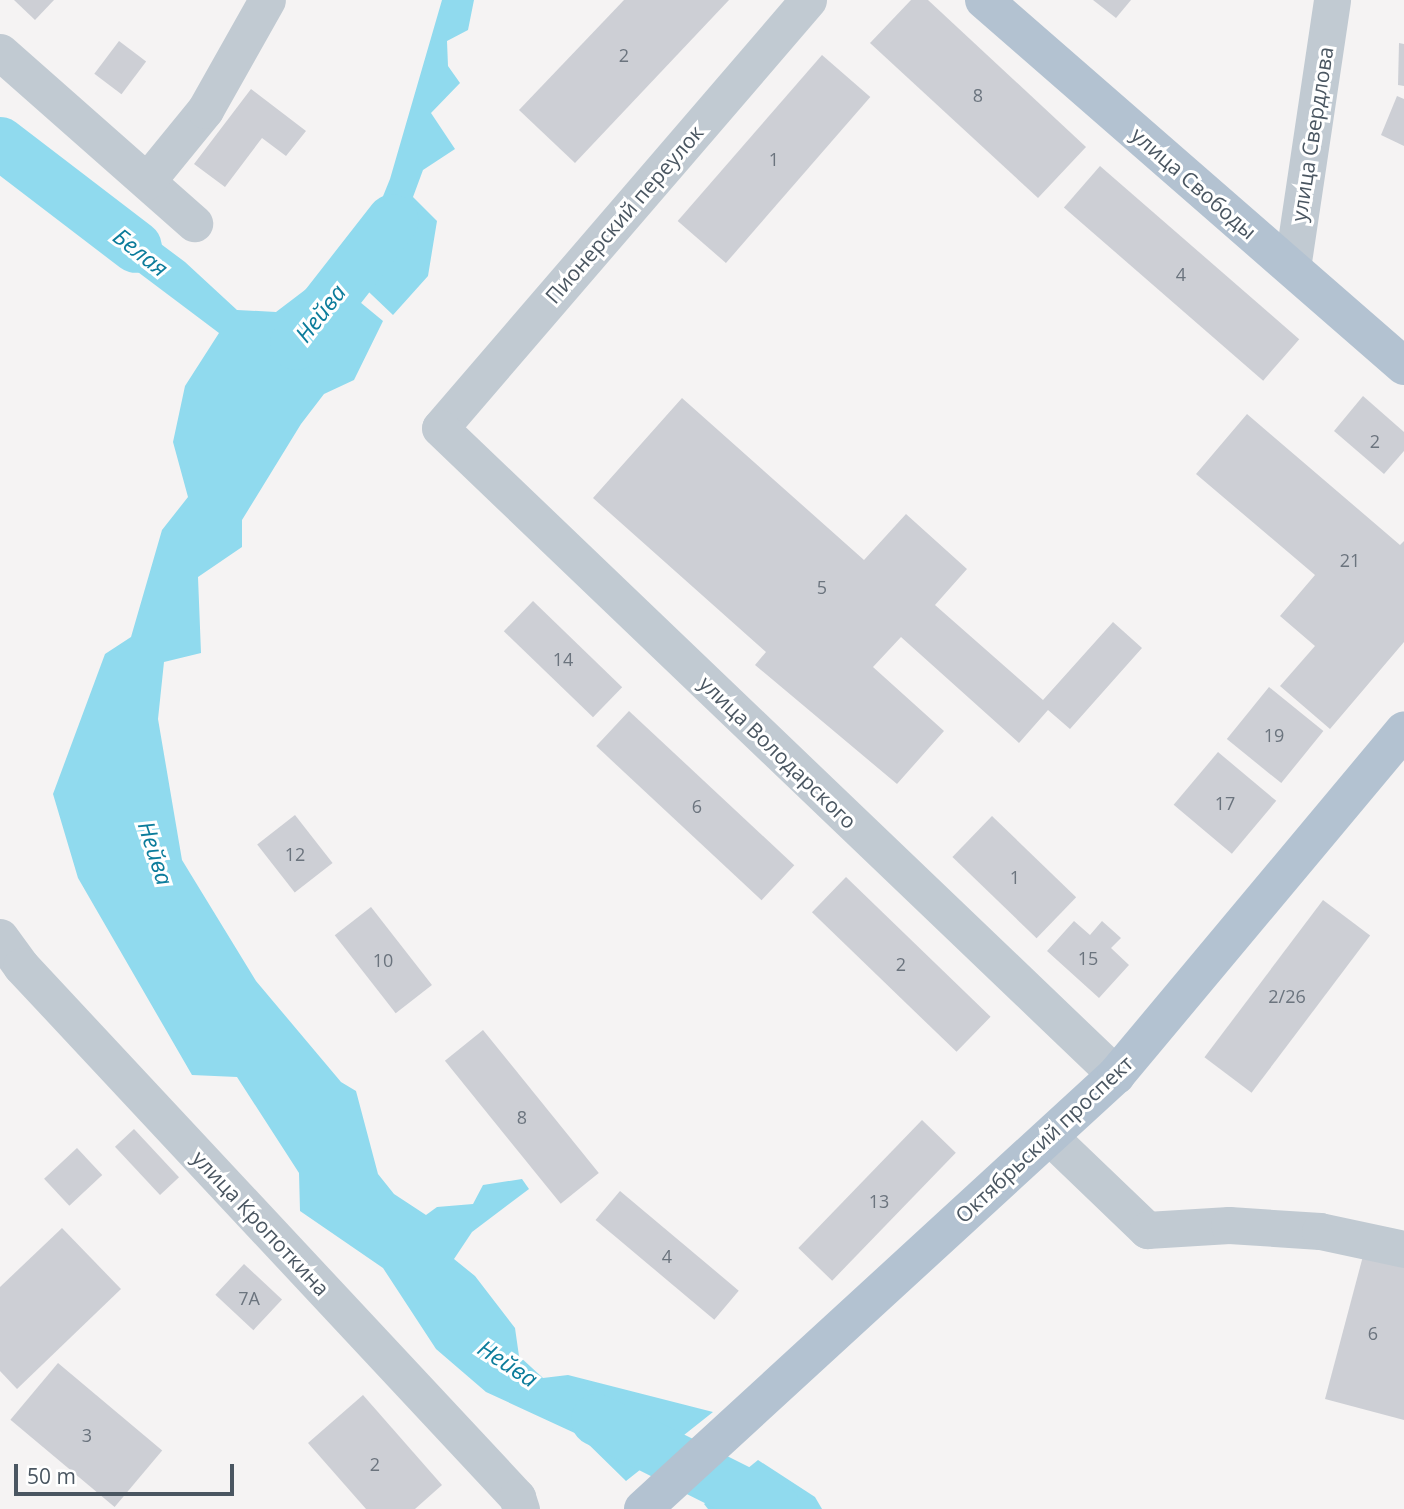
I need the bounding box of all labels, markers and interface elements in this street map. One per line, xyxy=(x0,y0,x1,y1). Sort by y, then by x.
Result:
house number: 2 xyxy=(619,44,629,66)
street label: улица Свердлова xyxy=(1286,45,1338,223)
house number: 8 xyxy=(973,84,983,106)
street label: Пионерский переулок xyxy=(540,120,708,308)
street label: улица Свободы xyxy=(1126,122,1262,244)
house number: 1 xyxy=(769,148,779,170)
water label: Белая xyxy=(108,222,174,282)
house number: 4 xyxy=(1176,263,1186,285)
water label: Нейва xyxy=(289,279,351,347)
house number: 2 xyxy=(1370,430,1380,452)
house number: 21 xyxy=(1340,549,1360,571)
house number: 5 xyxy=(817,576,827,598)
house number: 14 xyxy=(553,648,573,670)
street label: улица Володарского xyxy=(694,670,862,834)
house number: 19 xyxy=(1264,724,1284,746)
house number: 17 xyxy=(1215,792,1235,814)
house number: 6 xyxy=(692,795,702,817)
water label: Нейва xyxy=(133,817,179,889)
house number: 12 xyxy=(285,843,305,865)
house number: 1 xyxy=(1010,866,1020,888)
house number: 15 xyxy=(1078,947,1098,969)
house number: 10 xyxy=(373,949,393,971)
house number: 2 xyxy=(896,953,906,975)
house number: 2/26 xyxy=(1268,985,1306,1007)
street label: Октябрьский проспект xyxy=(950,1050,1138,1228)
house number: 8 xyxy=(517,1106,527,1128)
street label: улица Кропоткина xyxy=(187,1145,335,1301)
house number: 13 xyxy=(869,1190,889,1212)
house number: 4 xyxy=(662,1245,672,1267)
house number: 7А xyxy=(238,1287,260,1309)
house number: 6 xyxy=(1368,1322,1378,1344)
water label: Нейва xyxy=(473,1334,543,1392)
house number: 3 xyxy=(82,1424,92,1446)
scale bar xyxy=(18,1450,238,1494)
house number: 2 xyxy=(370,1453,380,1475)
text: 50 m xyxy=(27,1462,76,1490)

